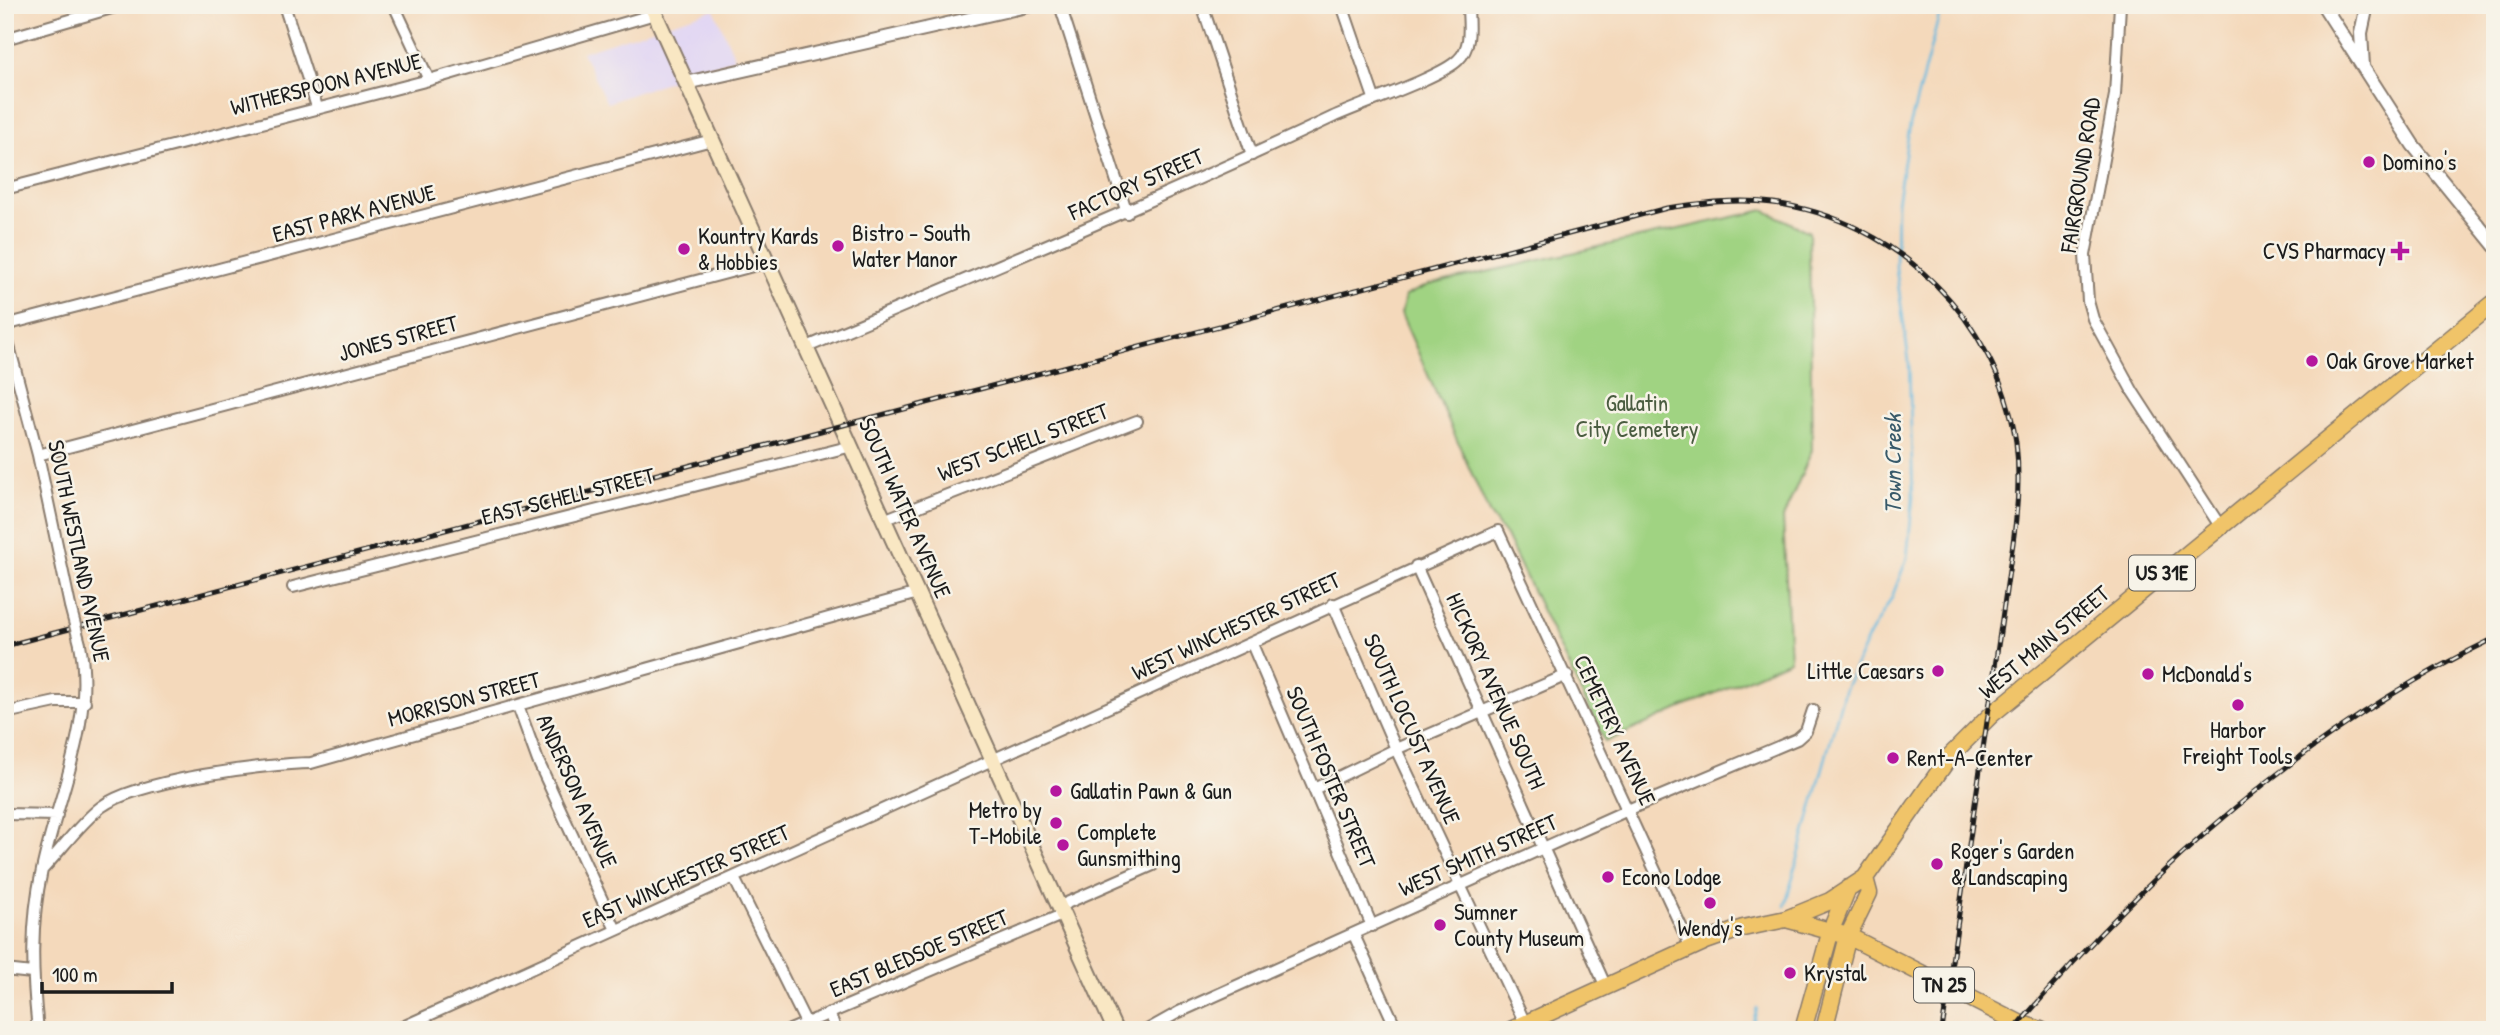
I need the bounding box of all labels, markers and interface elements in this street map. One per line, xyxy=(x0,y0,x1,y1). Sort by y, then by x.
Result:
street label: WITHERSPOON AVENUE xyxy=(227,45,425,122)
street label: FAIRGROUND ROAD xyxy=(2052,95,2107,256)
street label: FACTORY STREET xyxy=(1062,140,1208,228)
place label: Domino's xyxy=(2383,146,2456,177)
marker: Domino's xyxy=(2361,154,2377,170)
street label: EAST PARK AVENUE xyxy=(269,176,439,249)
place label: Bistro - South Water Manor xyxy=(852,217,971,274)
place label: Kountry Kards & Hobbies xyxy=(698,220,819,277)
place label: CVS Pharmacy xyxy=(2263,235,2386,266)
marker: Bistro - South Water Manor xyxy=(830,238,846,254)
marker: Kountry Kards & Hobbies xyxy=(676,241,692,257)
marker: CVS Pharmacy xyxy=(2392,243,2408,259)
street label: JONES STREET xyxy=(335,307,461,368)
place label: Oak Grove Market xyxy=(2326,345,2475,376)
marker: Oak Grove Market xyxy=(2304,353,2320,369)
park label: Gallatin City Cemetery xyxy=(1576,387,1699,444)
street label: WEST SCHELL STREET xyxy=(933,395,1113,488)
water label: Town Creek xyxy=(1876,412,1908,514)
street label: SOUTH WATER AVENUE xyxy=(852,413,959,603)
street label: SOUTH WESTLAND AVENUE xyxy=(41,437,118,665)
street label: EAST SCHELL STREET xyxy=(478,459,658,532)
road number: US 31E xyxy=(2129,556,2195,590)
street label: WEST WINCHESTER STREET xyxy=(1127,564,1345,687)
street label: WEST MAIN STREET xyxy=(1972,578,2116,705)
street label: HICKORY AVENUE SOUTH xyxy=(1439,588,1554,794)
street label: SOUTH LOCUST AVENUE xyxy=(1357,629,1468,829)
street label: CEMETERY AVENUE xyxy=(1567,649,1664,810)
place label: Little Caesars xyxy=(1808,655,1924,686)
place label: McDonald's xyxy=(2162,658,2252,689)
street label: MORRISON STREET xyxy=(384,663,544,734)
marker: Little Caesars xyxy=(1930,663,1946,679)
marker: McDonald's xyxy=(2140,666,2156,682)
street label: SOUTH FOSTER STREET xyxy=(1279,681,1384,873)
marker: Harbor Freight Tools xyxy=(2230,697,2246,713)
street label: ANDERSON AVENUE xyxy=(530,709,625,873)
place label: Harbor Freight Tools xyxy=(2182,714,2293,771)
place label: Rent-A-Center xyxy=(1907,742,2033,773)
marker: Rent-A-Center xyxy=(1885,750,1901,766)
place label: Gallatin Pawn & Gun xyxy=(1070,775,1232,806)
marker: Gallatin Pawn & Gun xyxy=(1048,783,1064,799)
place label: Metro by T-Mobile xyxy=(969,794,1042,851)
street label: WEST SMITH STREET xyxy=(1394,806,1562,903)
marker: Metro by T-Mobile xyxy=(1048,815,1064,831)
street label: EAST WINCHESTER STREET xyxy=(577,816,794,935)
place label: Complete Gunsmithing xyxy=(1077,816,1181,873)
place label: Roger's Garden & Landscaping xyxy=(1951,835,2074,892)
marker: Complete Gunsmithing xyxy=(1055,837,1071,853)
marker: Roger's Garden & Landscaping xyxy=(1929,856,1945,872)
place label: Econo Lodge xyxy=(1622,861,1722,892)
marker: Econo Lodge xyxy=(1600,869,1616,885)
marker: Wendy's xyxy=(1702,895,1718,911)
place label: Sumner County Museum xyxy=(1454,896,1584,953)
street label: EAST BLEDSOE STREET xyxy=(825,901,1013,1004)
place label: Wendy's xyxy=(1677,912,1743,943)
marker: Sumner County Museum xyxy=(1432,917,1448,933)
scale bar xyxy=(42,951,172,995)
place label: Krystal xyxy=(1804,957,1867,988)
text: 100 m xyxy=(52,960,98,989)
marker: Krystal xyxy=(1782,965,1798,981)
road number: TN 25 xyxy=(1914,968,1974,1002)

